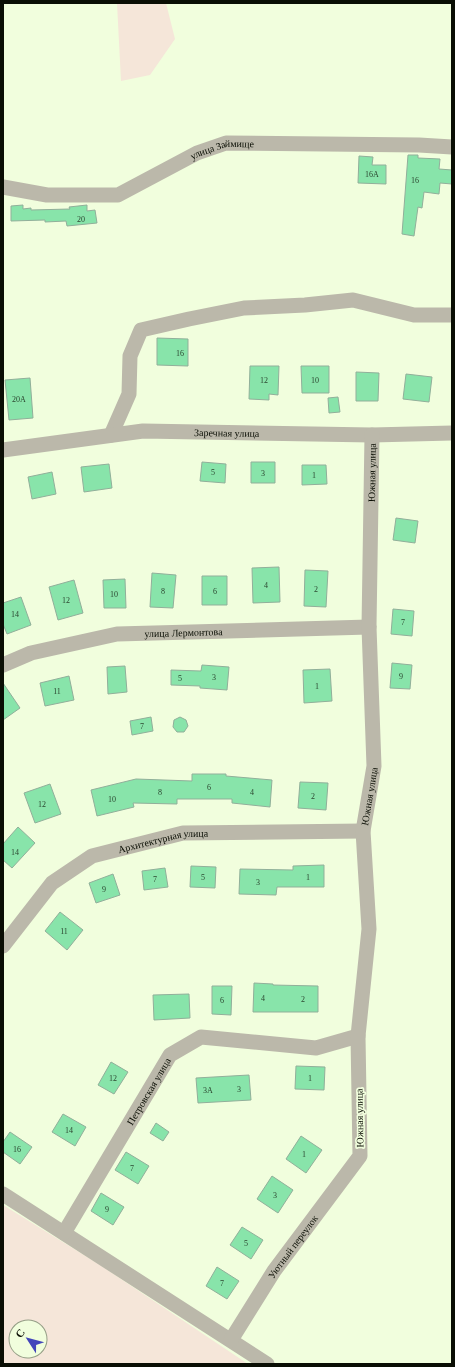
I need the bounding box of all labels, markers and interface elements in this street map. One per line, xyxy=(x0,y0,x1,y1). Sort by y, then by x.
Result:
street label: улица Займище xyxy=(188,138,255,162)
house number: 16А xyxy=(365,170,379,179)
house number: 16 xyxy=(411,176,419,185)
house number: 20 xyxy=(77,215,85,224)
house number: 16 xyxy=(176,349,184,358)
house number: 12 xyxy=(260,376,268,385)
house number: 10 xyxy=(311,376,319,385)
house number: 20А xyxy=(12,395,26,404)
street label: Заречная улица xyxy=(194,427,260,439)
street label: Южная улица xyxy=(366,443,378,502)
house number: 5 xyxy=(211,468,215,477)
house number: 3 xyxy=(261,469,265,478)
house number: 1 xyxy=(312,471,316,480)
house number: 4 xyxy=(264,581,268,590)
house number: 2 xyxy=(314,585,318,594)
house number: 8 xyxy=(161,587,165,596)
house number: 6 xyxy=(213,587,217,596)
house number: 10 xyxy=(110,590,118,599)
house number: 12 xyxy=(62,596,70,605)
house number: 14 xyxy=(11,610,19,619)
house number: 7 xyxy=(401,618,405,627)
street label: улица Лермонтова xyxy=(144,626,223,639)
house number: 9 xyxy=(399,672,403,681)
house number: 3 xyxy=(212,673,216,682)
house number: 5 xyxy=(178,674,182,683)
house number: 1 xyxy=(315,682,319,691)
house number: 11 xyxy=(53,687,61,696)
house number: 7 xyxy=(140,722,144,731)
street label: Южная улица xyxy=(359,766,380,826)
house number: 6 xyxy=(207,783,211,792)
house number: 8 xyxy=(158,788,162,797)
house number: 4 xyxy=(250,788,254,797)
house number: 2 xyxy=(311,792,315,801)
house number: 10 xyxy=(108,795,116,804)
house number: 12 xyxy=(38,800,46,809)
street label: Архитектурная улица xyxy=(117,828,209,855)
house number: 14 xyxy=(11,848,19,857)
house number: 5 xyxy=(201,873,205,882)
house number: 1 xyxy=(306,873,310,882)
house number: 7 xyxy=(153,875,157,884)
house number: 3 xyxy=(256,878,260,887)
house number: 9 xyxy=(102,885,106,894)
house number: 11 xyxy=(60,927,68,936)
house number: 4 xyxy=(261,994,265,1003)
house number: 2 xyxy=(301,995,305,1004)
house number: 6 xyxy=(220,996,224,1005)
street label: Петровская улица xyxy=(125,1055,173,1127)
house number: 12 xyxy=(109,1074,117,1083)
house number: 1 xyxy=(308,1074,312,1083)
house number: 3 xyxy=(237,1085,241,1094)
house number: 3А xyxy=(203,1086,213,1095)
street label: Южная улица xyxy=(353,1088,366,1148)
house number: 14 xyxy=(65,1126,73,1135)
house number: 16 xyxy=(13,1145,21,1154)
house number: 1 xyxy=(302,1150,306,1159)
house number: 7 xyxy=(130,1164,134,1173)
house number: 3 xyxy=(273,1191,277,1200)
house number: 9 xyxy=(105,1205,109,1214)
street label: Уютный переулок xyxy=(266,1213,320,1280)
house number: 5 xyxy=(244,1239,248,1248)
house number: 7 xyxy=(220,1279,224,1288)
north arrow xyxy=(8,1319,48,1359)
text: С xyxy=(13,1326,27,1340)

